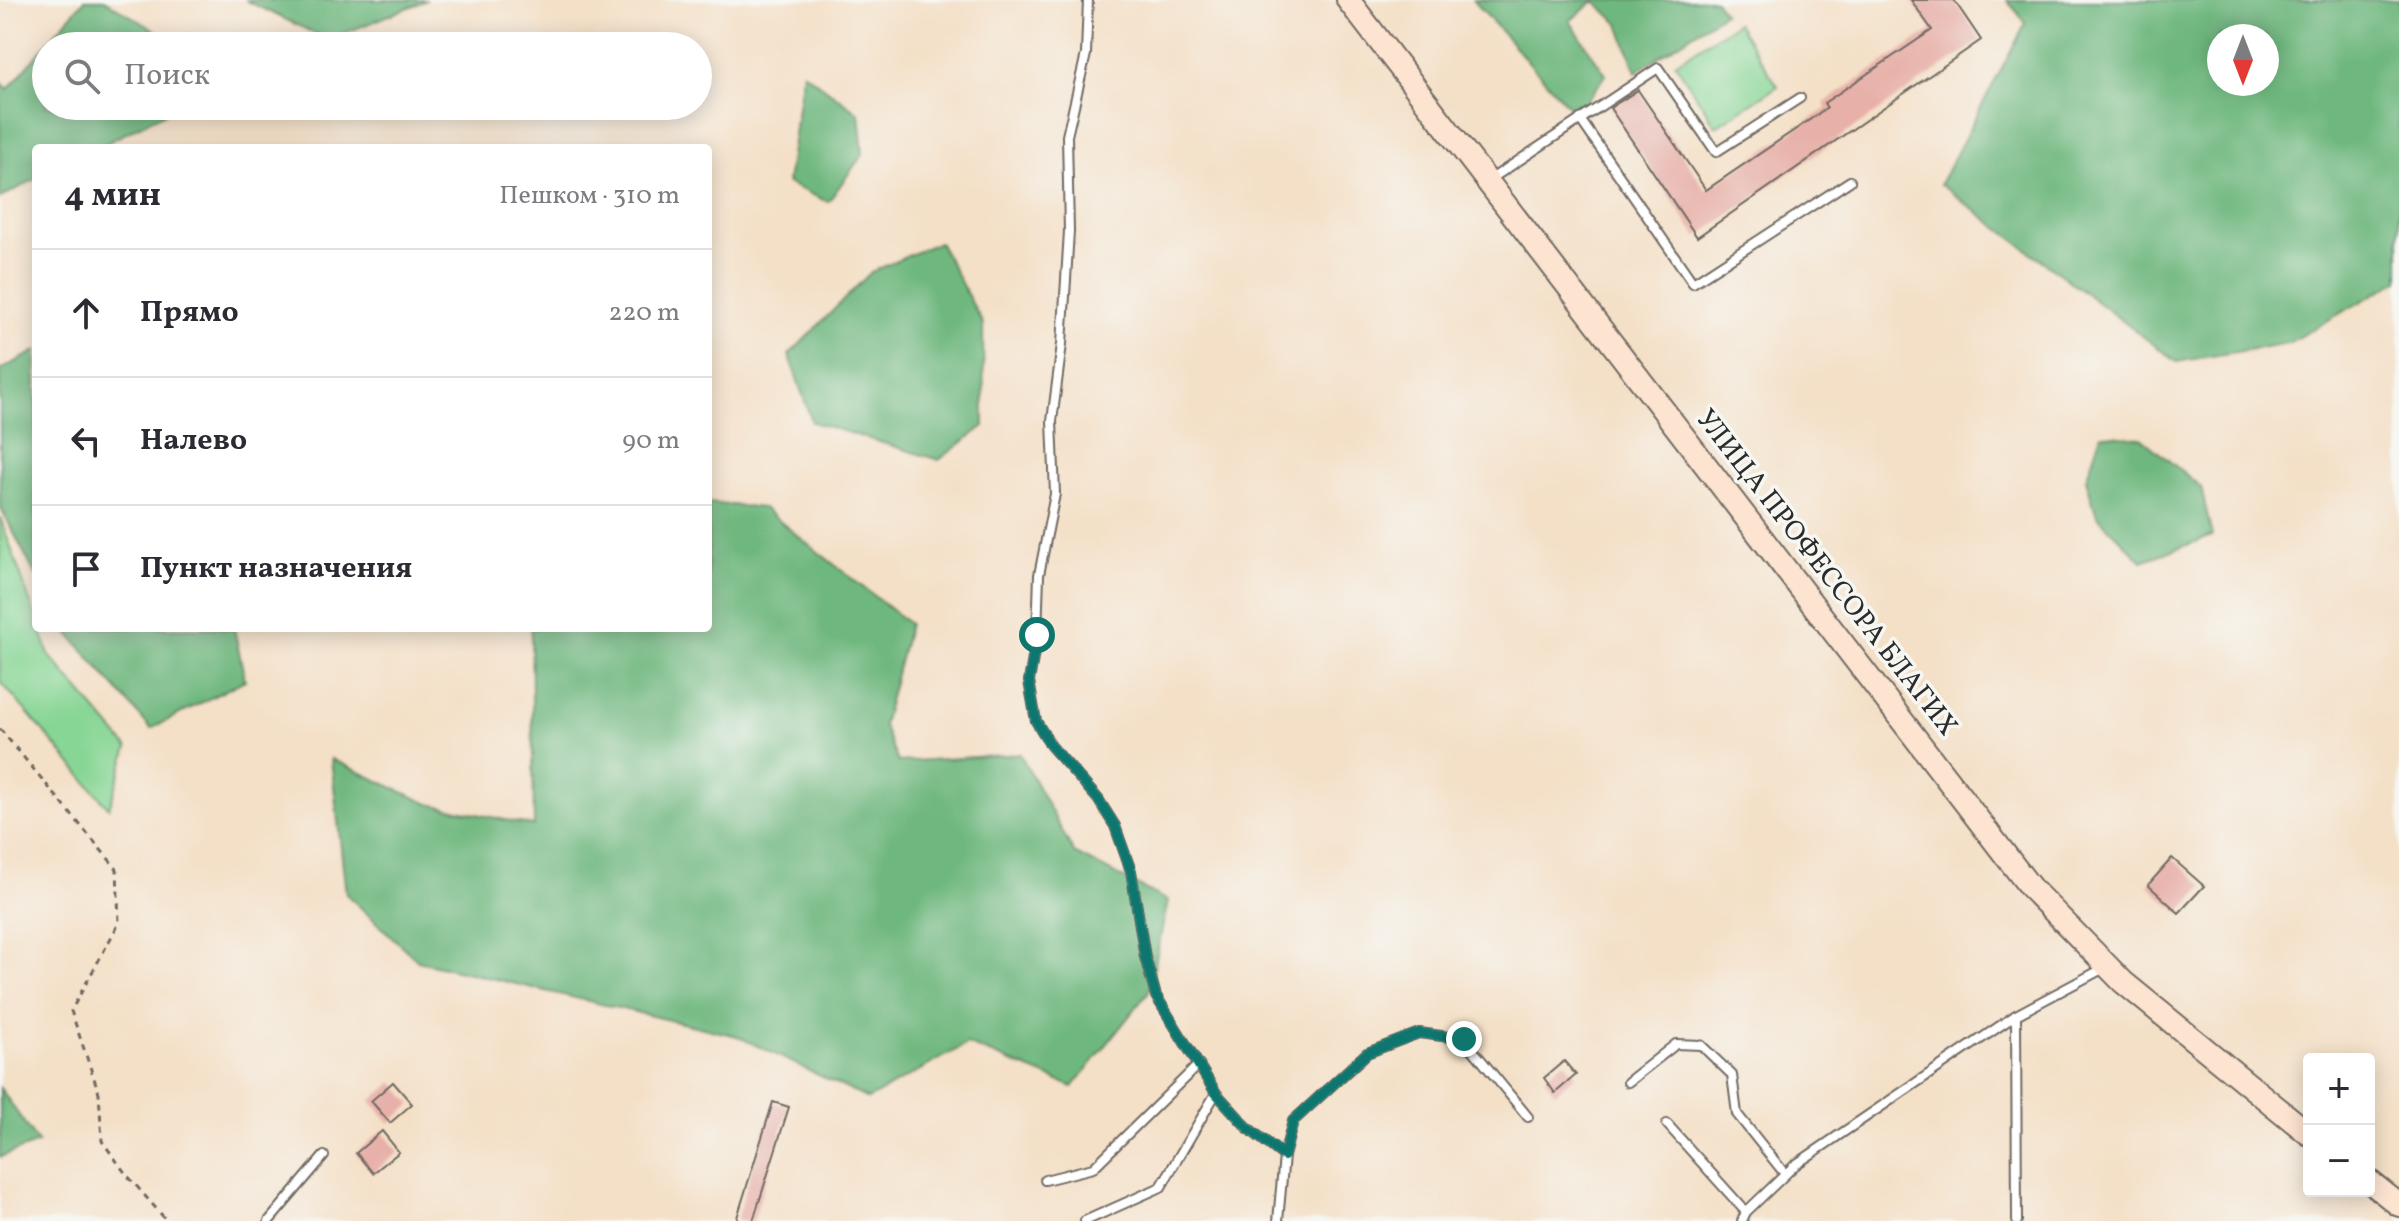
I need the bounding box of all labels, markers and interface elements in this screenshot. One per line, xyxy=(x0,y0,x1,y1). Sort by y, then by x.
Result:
north arrow xyxy=(2207,24,2279,96)
search box xyxy=(32,32,712,120)
icon: search xyxy=(60,54,104,98)
text: Поиск xyxy=(124,55,210,97)
text: 4 мин xyxy=(64,173,161,220)
text: Пешком · 310 m xyxy=(499,178,680,214)
icon: ahead xyxy=(64,291,108,335)
text: Прямо xyxy=(140,292,239,334)
text: 220 m xyxy=(608,295,680,331)
street label: УЛИЦА ПРОФЕССОРА БЛАГИХ xyxy=(1686,401,1966,745)
icon: left xyxy=(64,419,108,463)
text: Налево xyxy=(140,420,247,462)
text: 90 m xyxy=(622,423,680,459)
icon: arrive xyxy=(64,547,108,591)
text: Пункт назначения xyxy=(140,548,412,590)
route start xyxy=(1019,617,1055,653)
route end xyxy=(1446,1021,1482,1057)
map controls xyxy=(2303,1053,2375,1197)
button: + xyxy=(2303,1053,2375,1125)
button: − xyxy=(2303,1125,2375,1197)

